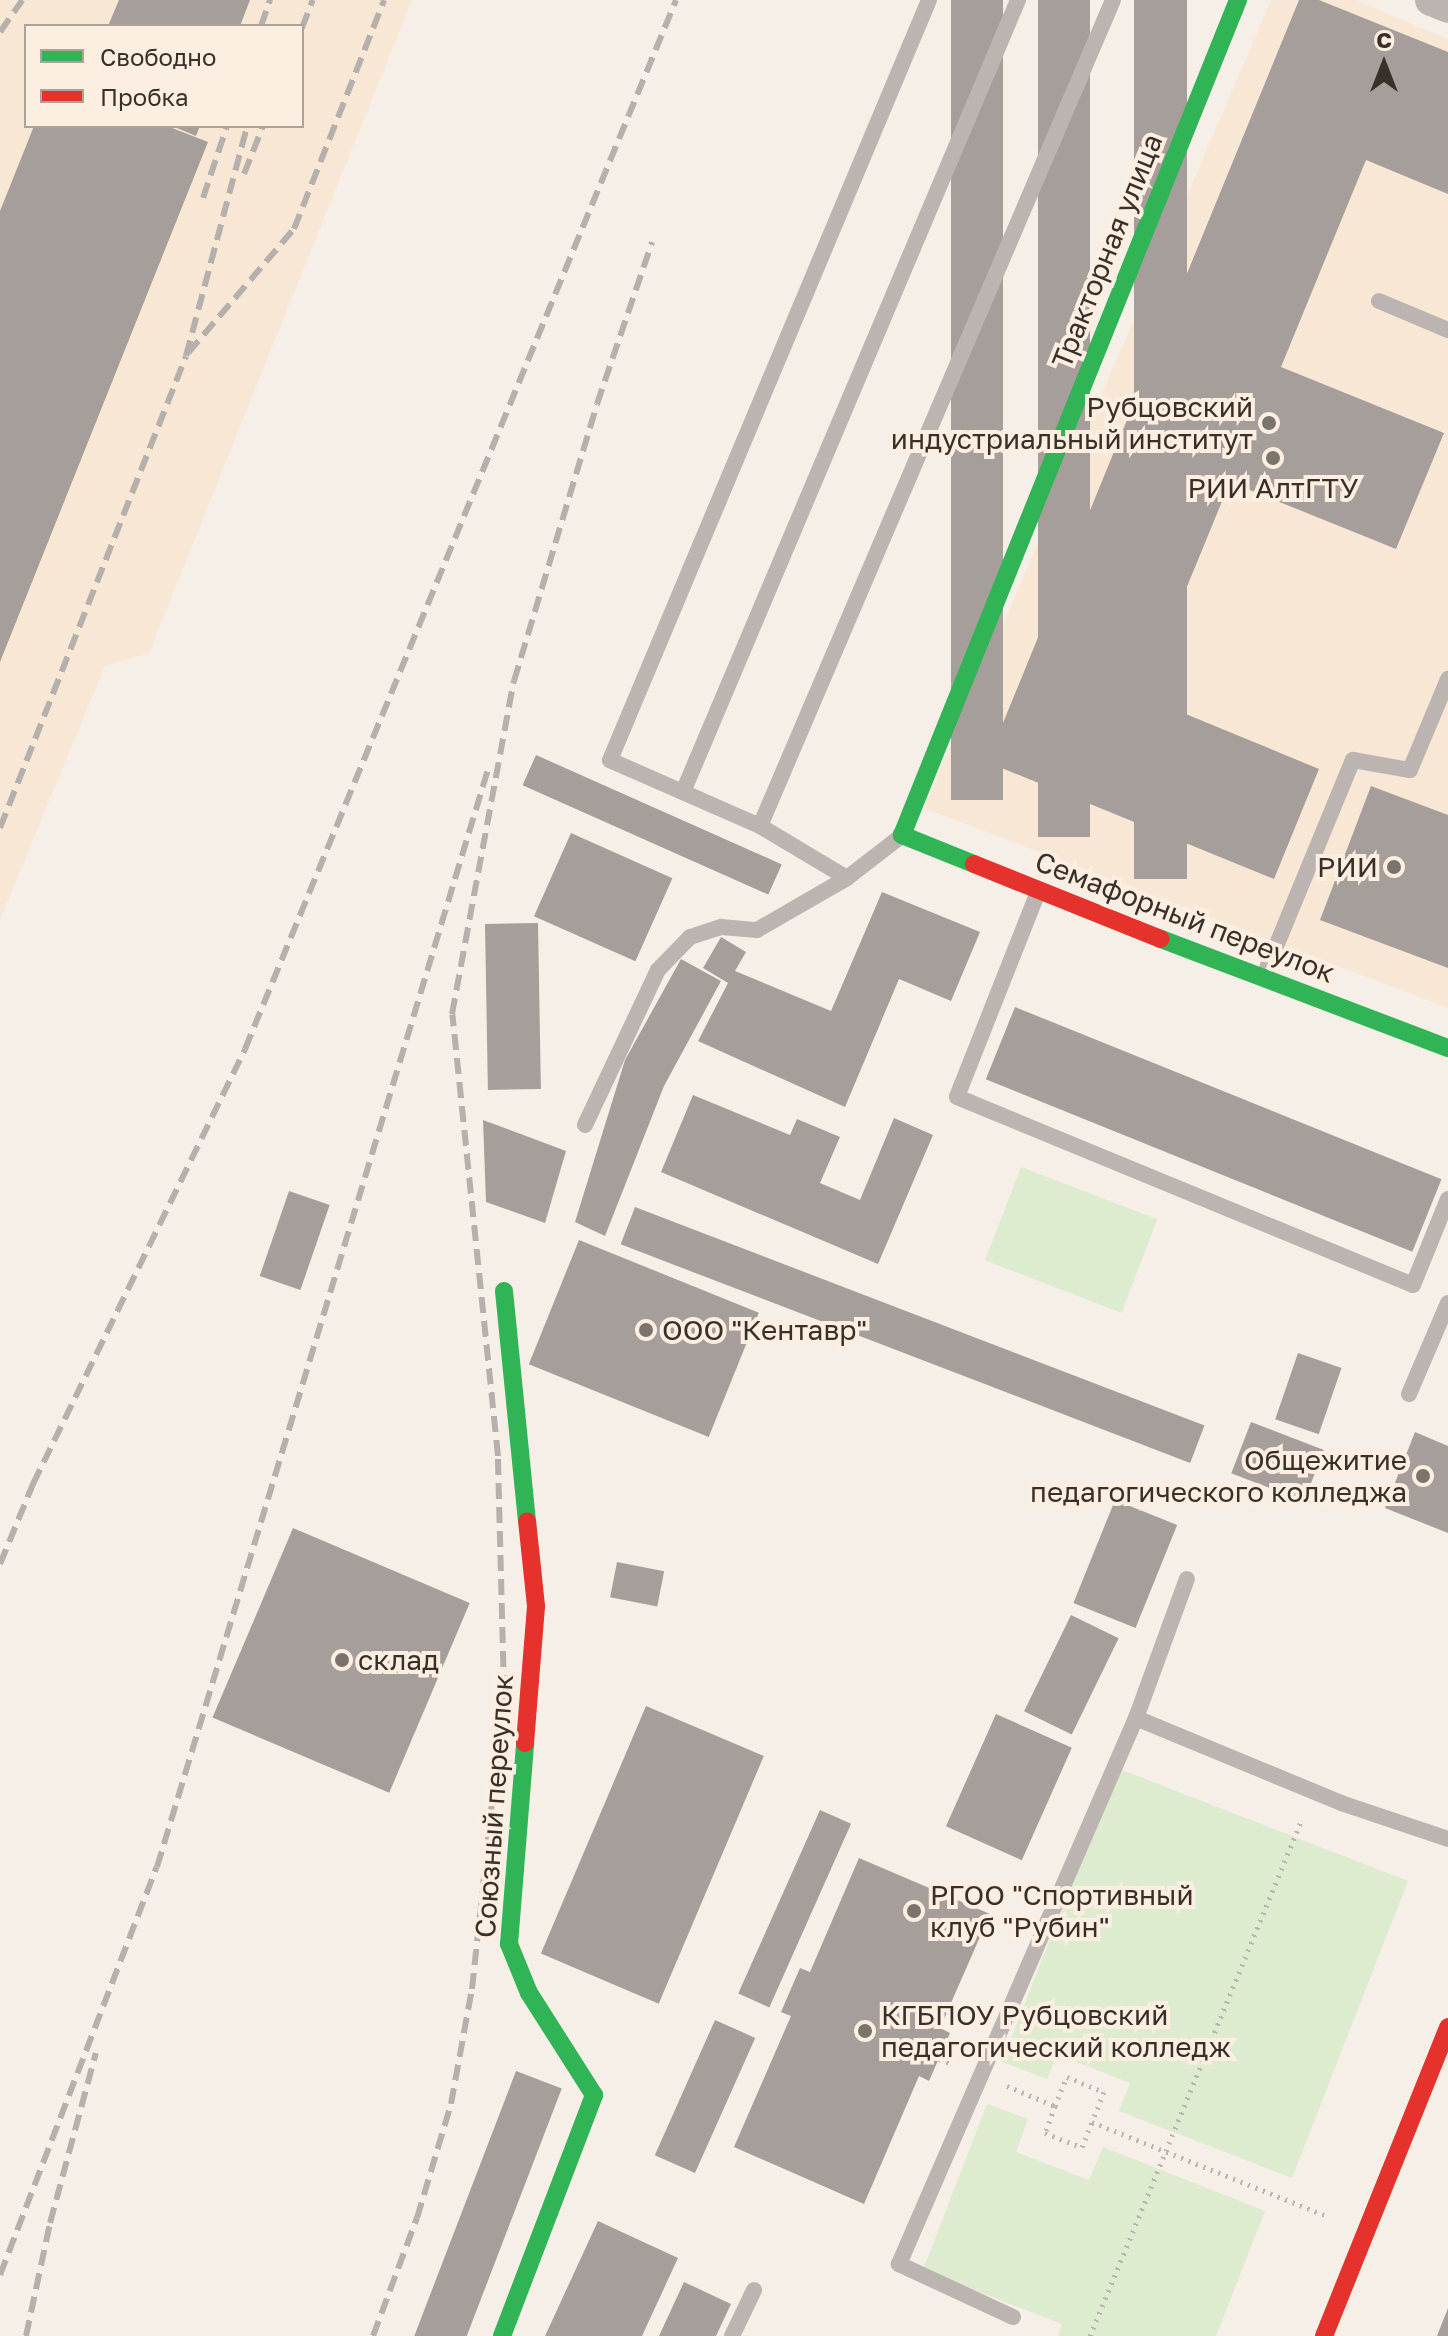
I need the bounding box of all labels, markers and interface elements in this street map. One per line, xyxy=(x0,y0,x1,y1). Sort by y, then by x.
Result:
legend xyxy=(24,24,304,128)
north arrow xyxy=(1344,24,1424,104)
text: С xyxy=(1376,26,1392,53)
text: Свободно xyxy=(100,42,216,71)
text: Пробка xyxy=(100,82,189,111)
street label: Тракторная улица xyxy=(1045,129,1169,373)
place label: Рубцовский индустриальный институт xyxy=(891,390,1253,456)
marker: Рубцовский индустриальный институт xyxy=(1260,414,1278,432)
marker: РИИ АлтГТУ xyxy=(1264,449,1282,467)
place label: РИИ АлтГТУ xyxy=(1187,471,1359,505)
street label: Семафорный переулок xyxy=(1031,844,1339,990)
place label: РИИ xyxy=(1317,850,1378,884)
marker: РИИ xyxy=(1385,858,1403,876)
place label: ООО "Кентавр" xyxy=(662,1313,867,1347)
marker: ООО "Кентавр" xyxy=(637,1321,655,1339)
place label: Общежитие педагогического колледжа xyxy=(1030,1443,1407,1509)
marker: Общежитие педагогического колледжа xyxy=(1414,1467,1432,1485)
place label: склад xyxy=(358,1643,439,1677)
marker: склад xyxy=(333,1651,351,1669)
street label: Союзный переулок xyxy=(468,1673,520,1939)
place label: РГОО "Спортивный клуб "Рубин" xyxy=(930,1878,1194,1944)
marker: РГОО "Спортивный клуб "Рубин" xyxy=(905,1902,923,1920)
place label: КГБПОУ Рубцовский педагогический колледж xyxy=(881,1998,1231,2064)
marker: КГБПОУ Рубцовский педагогический колледж xyxy=(856,2022,874,2040)

